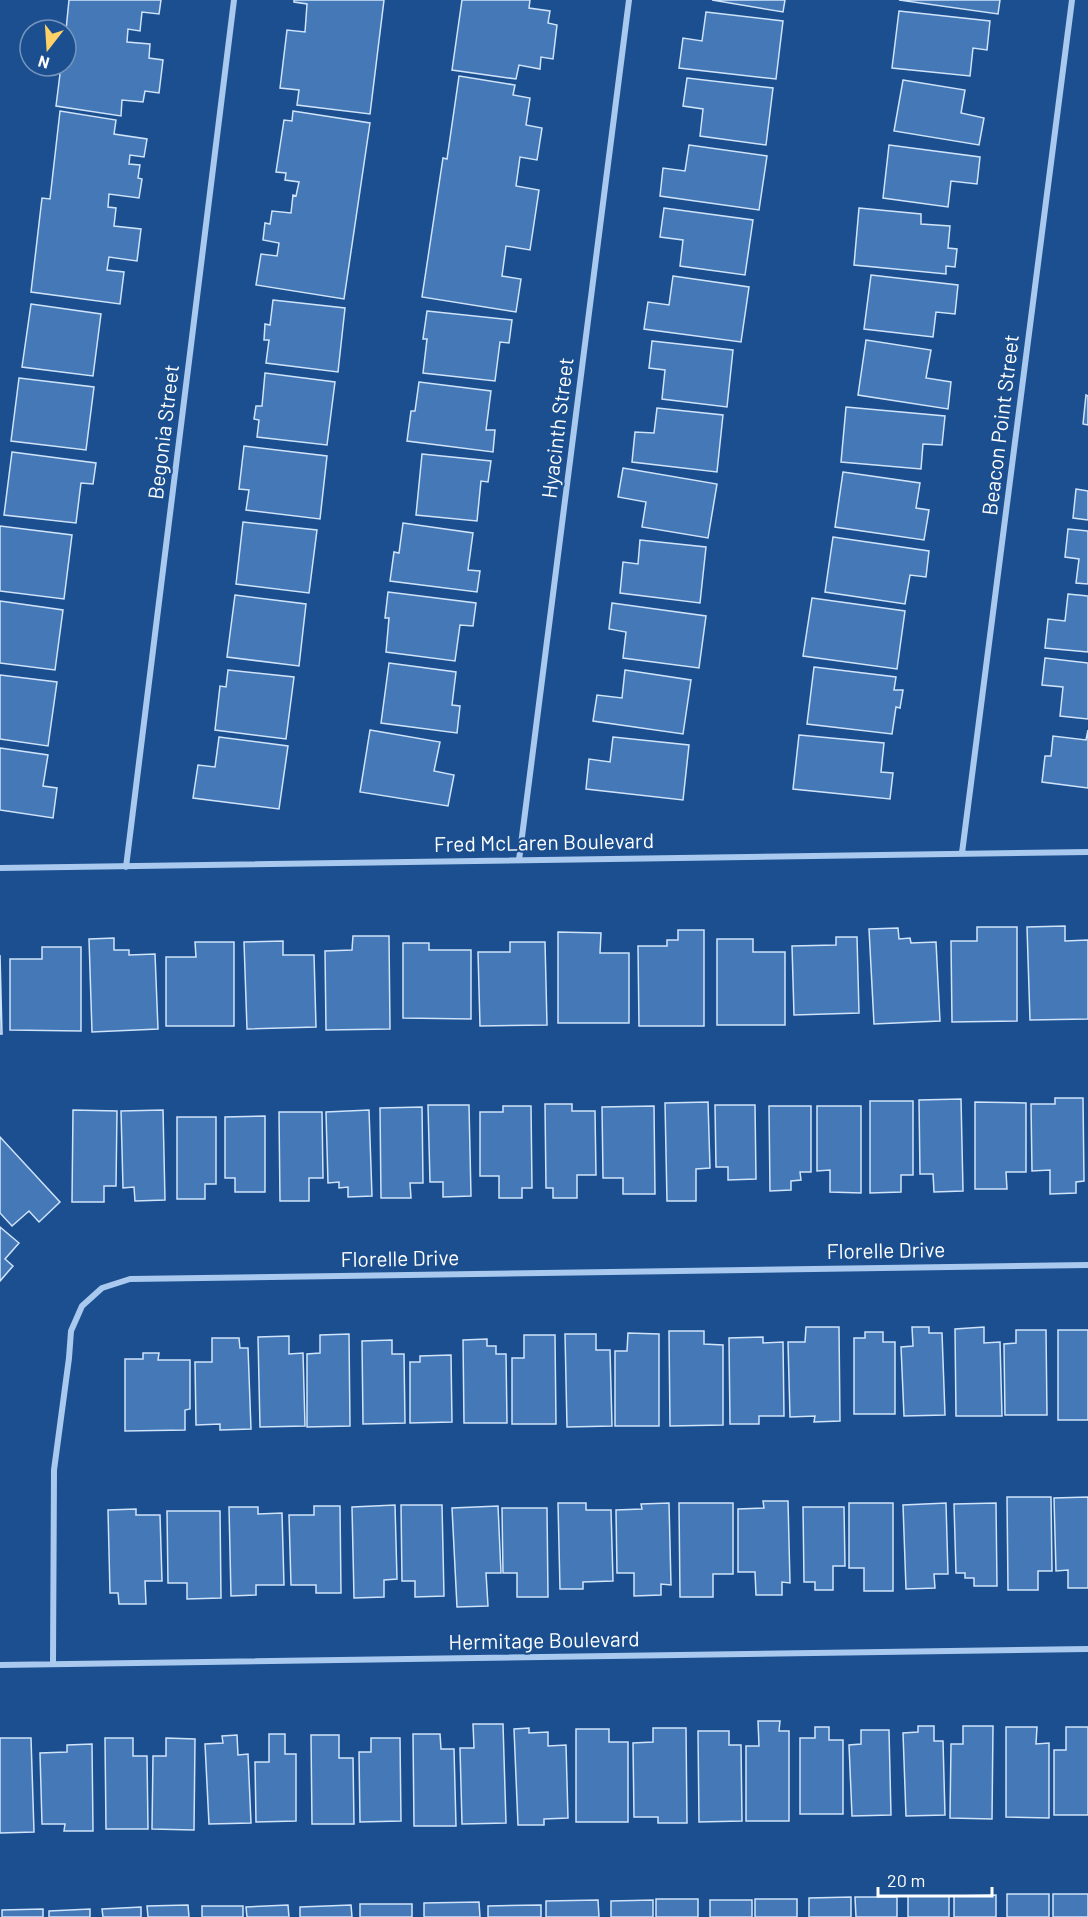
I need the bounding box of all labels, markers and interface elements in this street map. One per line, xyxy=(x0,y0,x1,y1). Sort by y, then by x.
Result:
north arrow xyxy=(18,18,78,78)
text: N xyxy=(36,52,51,73)
street label: Beacon Point Street xyxy=(976,333,1023,517)
street label: Hyacinth Street xyxy=(535,356,578,500)
street label: Begonia Street xyxy=(142,363,183,501)
street label: Fred McLaren Boulevard xyxy=(434,827,654,856)
street label: Florelle Drive xyxy=(826,1236,946,1263)
street label: Florelle Drive xyxy=(340,1244,460,1271)
street label: Hermitage Boulevard xyxy=(448,1625,640,1654)
scale bar xyxy=(878,1860,992,1898)
text: 20 m xyxy=(887,1869,925,1891)

